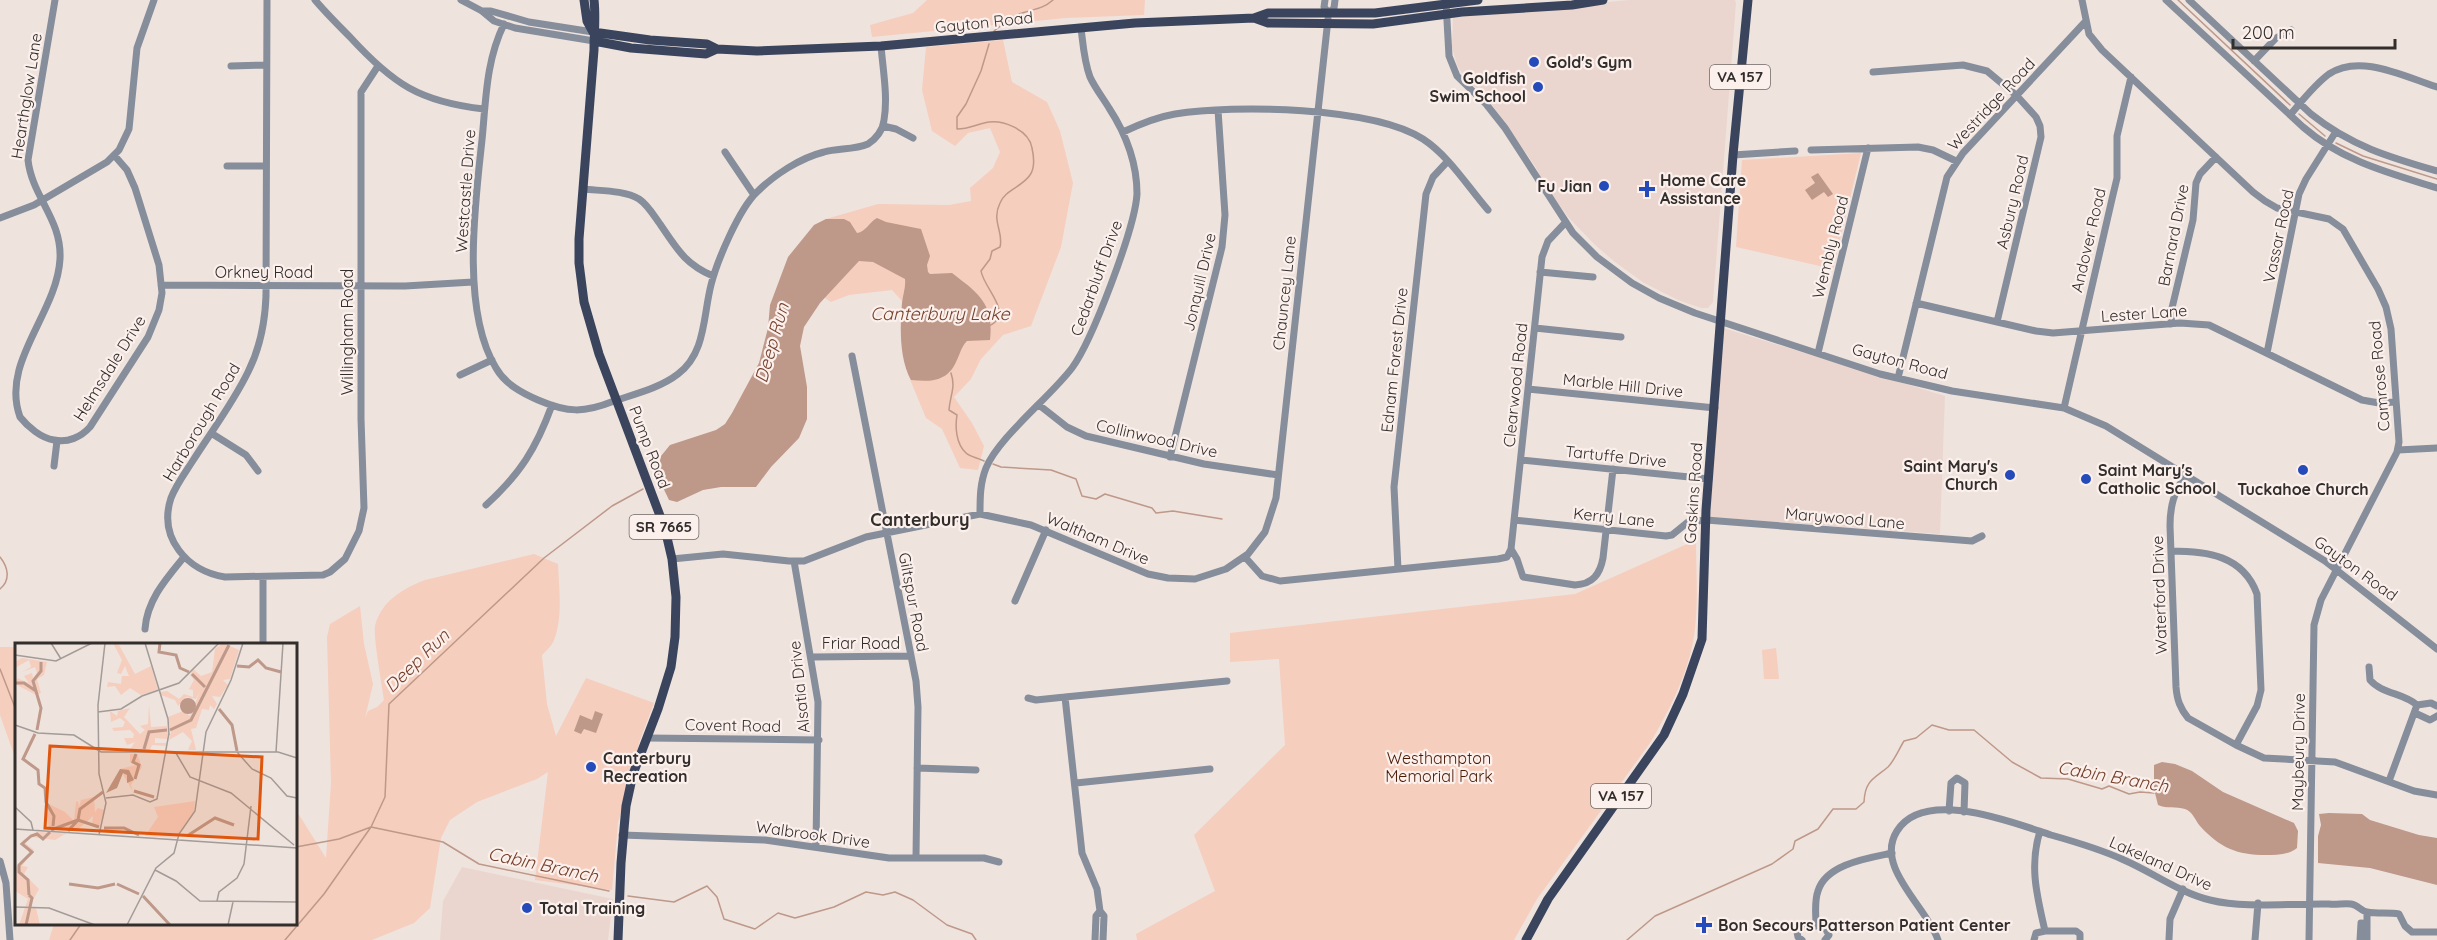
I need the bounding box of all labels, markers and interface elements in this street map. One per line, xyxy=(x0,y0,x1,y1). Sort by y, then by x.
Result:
street label: Gayton Road xyxy=(934,7,1034,37)
scale bar xyxy=(2233,12,2395,50)
text: 200 m xyxy=(2242,21,2295,44)
street label: Hearthglow Lane xyxy=(6,32,46,160)
place label: Gold's Gym xyxy=(1546,52,1632,72)
street label: Westridge Road xyxy=(1943,54,2039,154)
marker: Gold's Gym xyxy=(1527,55,1541,69)
road number: VA 157 xyxy=(1710,65,1770,89)
place label: Goldfish Swim School xyxy=(1430,68,1526,106)
marker: Goldfish Swim School xyxy=(1531,80,1545,94)
street label: Westcastle Drive xyxy=(451,129,479,253)
street label: Asbury Road xyxy=(1991,153,2033,251)
place label: Home Care Assistance xyxy=(1660,170,1746,208)
place label: Fu Jian xyxy=(1537,176,1592,196)
marker: Fu Jian xyxy=(1597,179,1611,193)
marker: Home Care Assistance xyxy=(1638,180,1656,198)
street label: Barnard Drive xyxy=(2153,182,2193,288)
street label: Andover Road xyxy=(2066,186,2110,294)
street label: Vassar Road xyxy=(2258,187,2298,285)
street label: Wembly Road xyxy=(1808,194,1852,300)
street label: Cedarbluff Drive xyxy=(1066,217,1126,339)
street label: Jonquill Drive xyxy=(1178,231,1220,333)
street label: Chauncey Lane xyxy=(1268,235,1300,351)
street label: Orkney Road xyxy=(215,262,313,282)
street label: Willingham Road xyxy=(337,269,357,395)
street label: Ednam Forest Drive xyxy=(1376,286,1412,434)
water label: Deep Run xyxy=(749,300,794,385)
street label: Lester Lane xyxy=(2100,300,2188,326)
water label: Canterbury Lake xyxy=(870,302,1010,325)
street label: Helmsdale Drive xyxy=(68,311,150,425)
street label: Camrose Road xyxy=(2364,320,2394,432)
street label: Clearwood Road xyxy=(1499,322,1531,448)
street label: Gayton Road xyxy=(1850,339,1950,383)
street label: Harborough Road xyxy=(158,359,244,485)
street label: Marble Hill Drive xyxy=(1562,369,1684,401)
street label: Pump Road xyxy=(625,403,675,491)
street label: Collinwood Drive xyxy=(1094,414,1220,462)
street label: Tartuffe Drive xyxy=(1564,441,1668,471)
street label: Gaskins Road xyxy=(1679,442,1707,544)
place label: Saint Mary's Church xyxy=(1903,456,1998,494)
place label: Saint Mary's Catholic School xyxy=(2098,460,2216,498)
marker: Tuckahoe Church xyxy=(2296,463,2310,477)
marker: Saint Mary's Church xyxy=(2003,468,2017,482)
marker: Saint Mary's Catholic School xyxy=(2079,472,2093,486)
place label: Tuckahoe Church xyxy=(2237,479,2369,499)
street label: Kerry Lane xyxy=(1572,503,1656,531)
street label: Marywood Lane xyxy=(1784,503,1906,533)
street label: Waltham Drive xyxy=(1043,507,1153,569)
district label: Canterbury xyxy=(870,508,970,531)
road number: SR 7665 xyxy=(630,515,698,539)
street label: Gayton Road xyxy=(2310,531,2402,605)
street label: Waterford Drive xyxy=(2147,535,2171,655)
street label: Giltspur Road xyxy=(895,551,933,653)
water label: Deep Run xyxy=(379,624,454,697)
street label: Friar Road xyxy=(822,633,900,653)
street label: Alsatia Drive xyxy=(784,640,814,734)
inset map xyxy=(15,643,297,925)
street label: Maybeury Drive xyxy=(2287,693,2309,811)
street label: Covent Road xyxy=(685,714,781,736)
place label: Canterbury Recreation xyxy=(603,748,691,786)
park label: Westhampton Memorial Park xyxy=(1385,748,1493,786)
water label: Cabin Branch xyxy=(2056,755,2171,798)
marker: Canterbury Recreation xyxy=(584,760,598,774)
road number: VA 157 xyxy=(1591,784,1651,808)
street label: Walbrook Drive xyxy=(755,816,871,852)
street label: Lakeland Drive xyxy=(2106,831,2216,895)
water label: Cabin Branch xyxy=(486,842,601,888)
place label: Total Training xyxy=(539,898,645,918)
marker: Total Training xyxy=(520,901,534,915)
place label: Bon Secours Patterson Patient Center xyxy=(1718,915,2011,935)
marker: Bon Secours Patterson Patient Center xyxy=(1695,916,1713,934)

